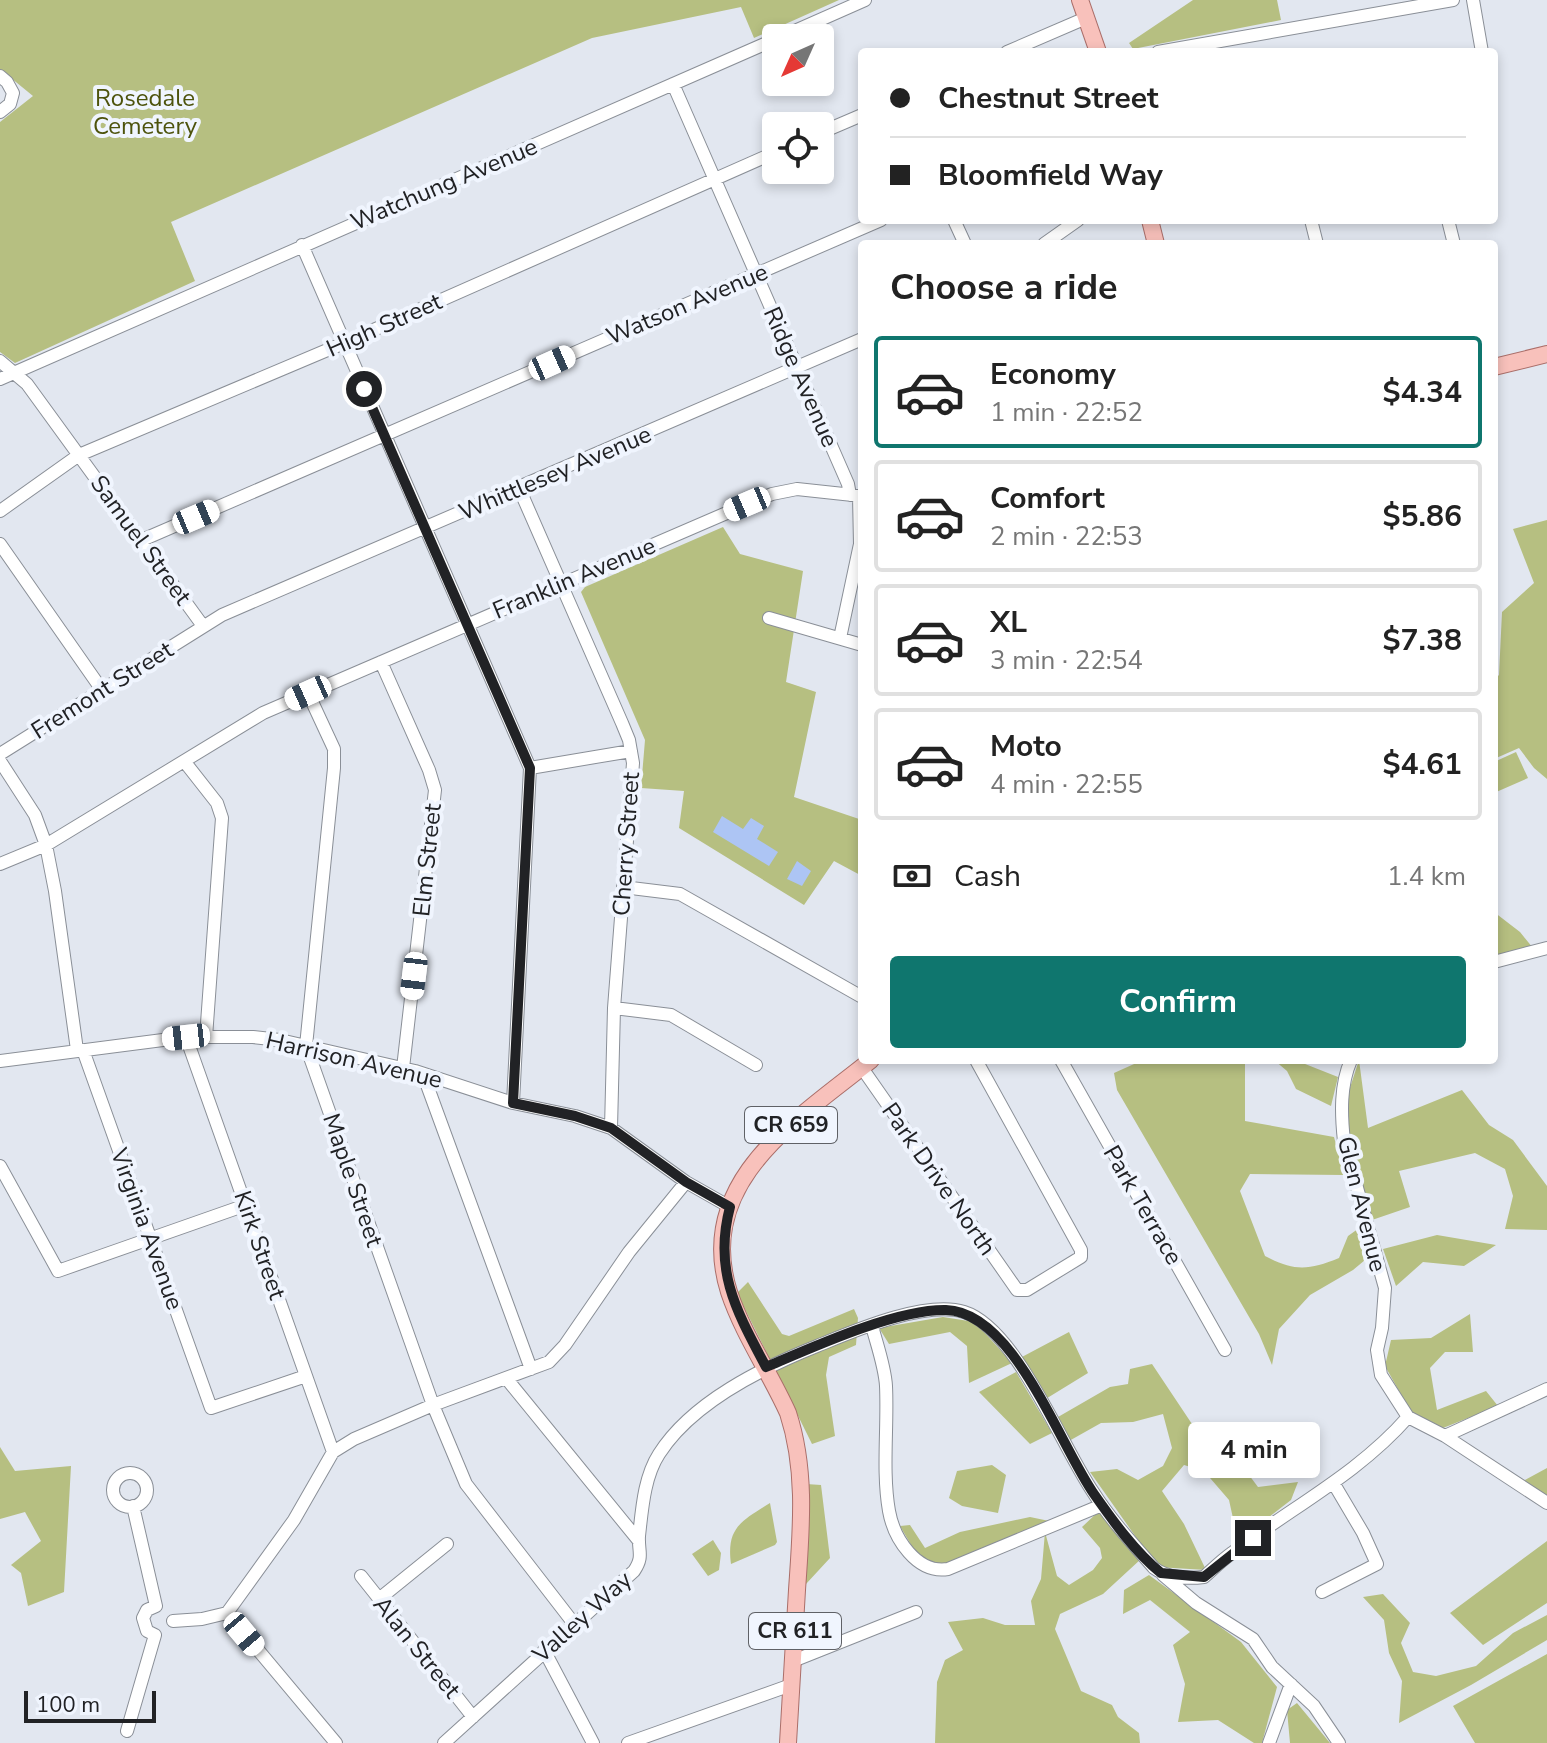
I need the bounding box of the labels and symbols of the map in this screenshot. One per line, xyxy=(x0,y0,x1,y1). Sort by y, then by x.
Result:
north arrow xyxy=(762,24,834,96)
park label: Rosedale Cemetery xyxy=(93,82,198,142)
street label: Watchung Avenue xyxy=(346,130,542,238)
street label: Watson Avenue xyxy=(601,256,773,352)
street label: High Street xyxy=(321,285,447,365)
street label: Ridge Avenue xyxy=(756,302,846,452)
car xyxy=(525,342,579,384)
route start xyxy=(346,371,382,407)
street label: Whittlesey Avenue xyxy=(454,418,656,528)
street label: Samuel Street xyxy=(83,469,199,612)
car xyxy=(720,484,774,524)
car xyxy=(169,497,223,537)
street label: Franklin Avenue xyxy=(488,529,660,627)
street label: Fremont Street xyxy=(25,633,180,746)
car xyxy=(281,672,335,714)
street label: Cherry Street xyxy=(605,770,647,917)
street label: Elm Street xyxy=(405,801,449,918)
car xyxy=(399,951,429,1001)
car xyxy=(161,1023,211,1051)
street label: Harrison Avenue xyxy=(263,1024,445,1096)
street label: Park Drive North xyxy=(874,1096,1004,1262)
road number: CR 659 xyxy=(745,1107,837,1143)
street label: Maple Street xyxy=(315,1109,391,1251)
street label: Glen Avenue xyxy=(1330,1133,1394,1275)
street label: Park Terrace xyxy=(1096,1139,1190,1271)
street label: Virginia Avenue xyxy=(103,1143,191,1314)
street label: Kirk Street xyxy=(227,1186,294,1304)
callout: 4 min xyxy=(1187,1422,1319,1478)
route end xyxy=(1235,1520,1271,1556)
street label: Valley Way xyxy=(525,1563,639,1671)
street label: Alan Street xyxy=(366,1589,468,1705)
car xyxy=(219,1608,269,1660)
road number: CR 611 xyxy=(749,1613,841,1649)
scale bar xyxy=(24,1687,156,1723)

